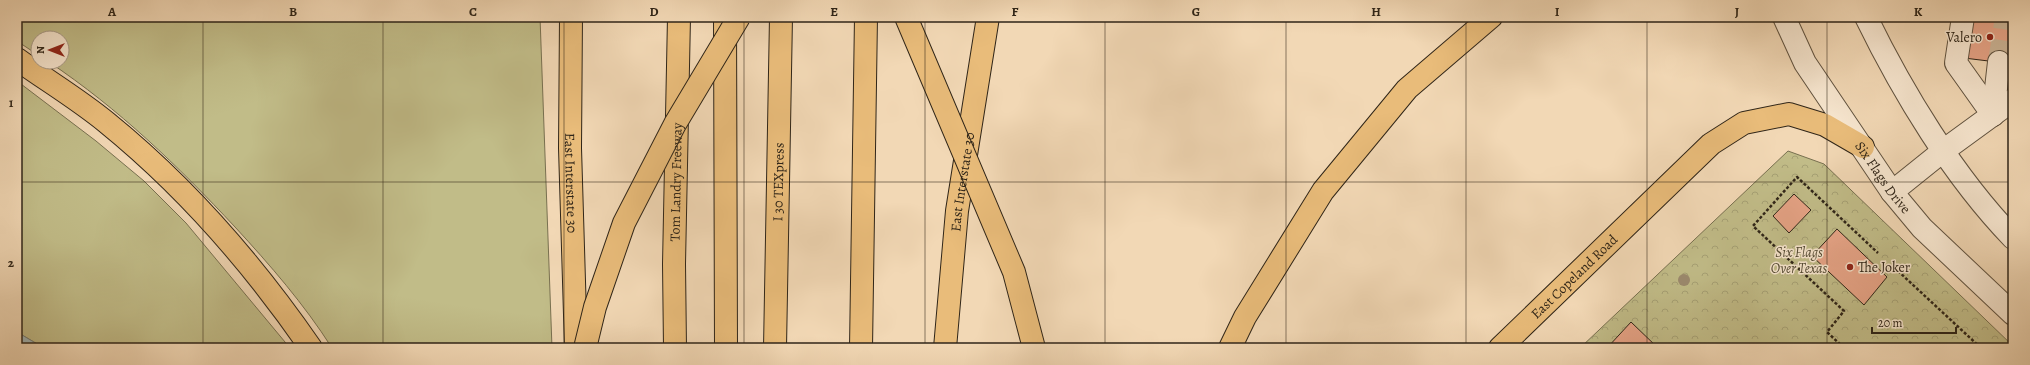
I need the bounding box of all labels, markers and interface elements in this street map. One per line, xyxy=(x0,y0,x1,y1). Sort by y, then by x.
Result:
text: A xyxy=(107,3,117,20)
text: B xyxy=(289,3,297,20)
text: C xyxy=(469,3,477,20)
text: D xyxy=(649,3,659,20)
text: E xyxy=(830,3,838,20)
text: F xyxy=(1012,3,1019,20)
text: G xyxy=(1192,3,1200,20)
text: H xyxy=(1371,3,1381,20)
text: I xyxy=(1555,3,1560,20)
text: J xyxy=(1735,3,1739,20)
text: K xyxy=(1914,3,1923,20)
place label: Valero xyxy=(1945,28,1982,47)
north arrow xyxy=(30,30,70,70)
marker: Valero xyxy=(1985,32,1995,42)
text: N xyxy=(33,46,48,54)
text: 1 xyxy=(9,94,14,111)
street label: Tom Landry Freeway xyxy=(665,122,686,241)
street label: East Interstate 30 xyxy=(946,131,979,232)
street label: East Interstate 30 xyxy=(560,133,582,233)
street label: Six Flags Drive xyxy=(1851,137,1915,217)
street label: I 30 TEXpress xyxy=(768,142,788,222)
street label: East Copeland Road xyxy=(1527,230,1622,323)
park label: Six Flags Over Texas xyxy=(1771,243,1827,278)
text: 2 xyxy=(8,254,15,271)
place label: The Joker xyxy=(1858,258,1911,277)
marker: The Joker xyxy=(1845,262,1855,272)
scale bar xyxy=(1872,309,1956,335)
text: 20 m xyxy=(1878,315,1902,331)

